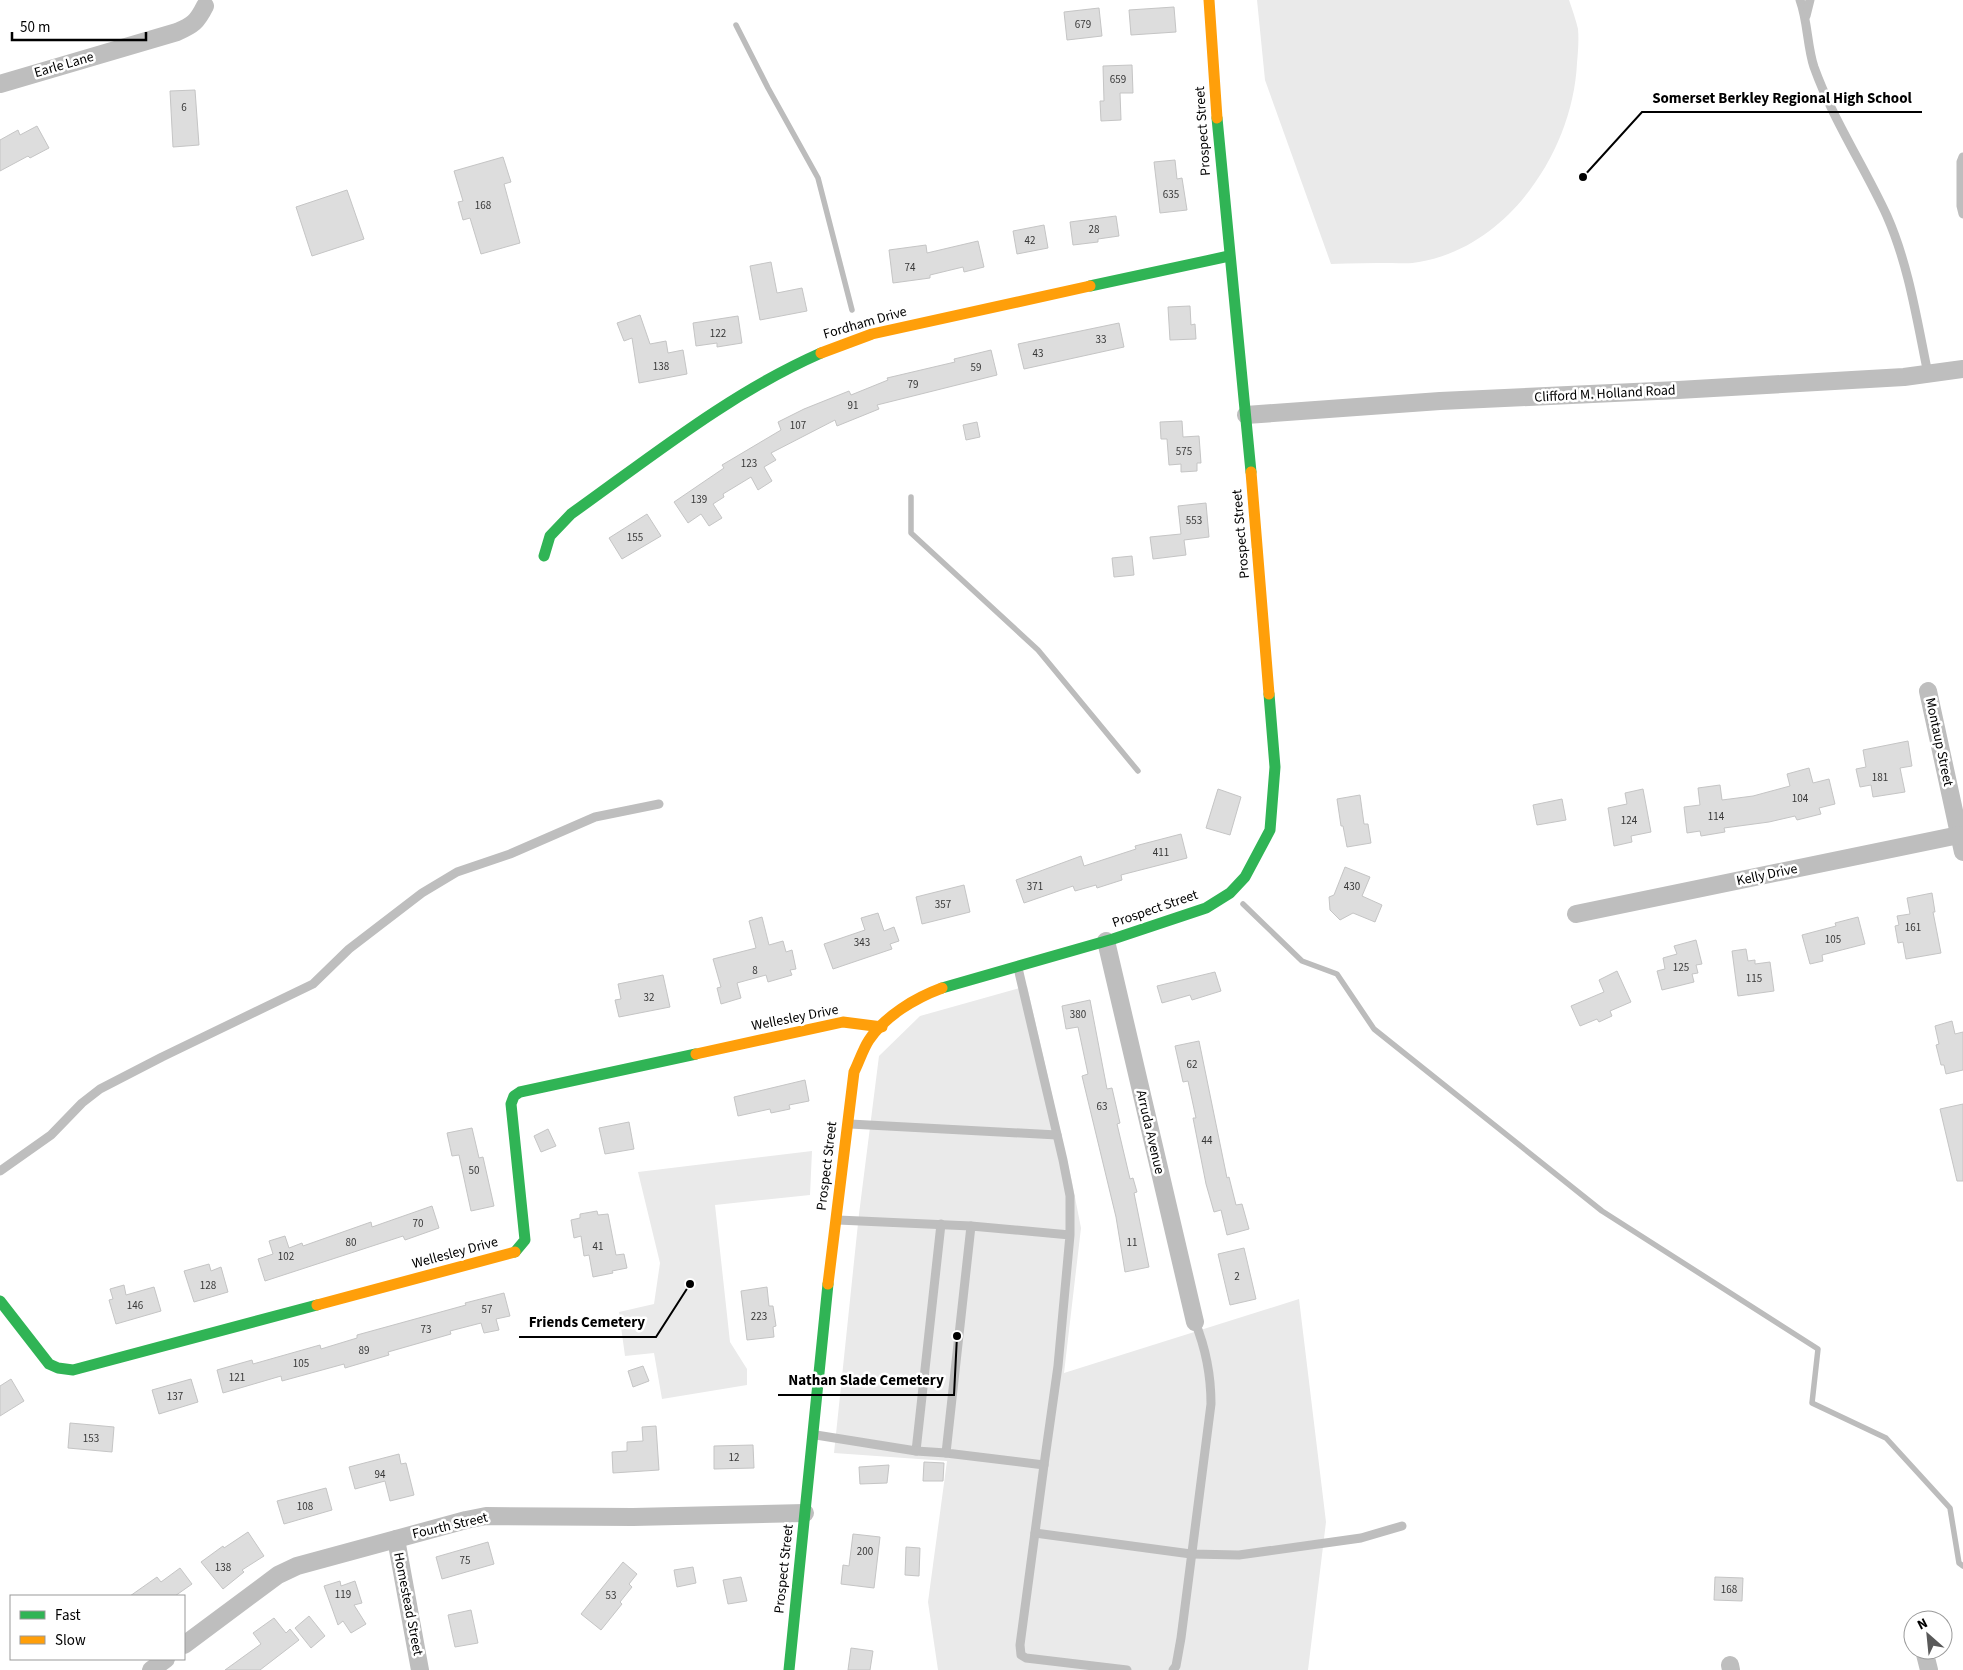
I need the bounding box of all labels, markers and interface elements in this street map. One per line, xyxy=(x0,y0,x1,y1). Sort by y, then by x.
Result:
scale bar xyxy=(12,10,146,42)
text: 50 m xyxy=(20,17,50,38)
house number: 679 xyxy=(1075,17,1091,32)
street label: Earle Lane xyxy=(32,47,96,83)
house number: 659 xyxy=(1110,72,1126,87)
callout: Somerset Berkley Regional High School xyxy=(1642,82,1922,112)
street label: Prospect Street xyxy=(1190,85,1216,176)
text: Somerset Berkley Regional High School xyxy=(1652,88,1912,109)
house number: 6 xyxy=(181,100,187,115)
house number: 635 xyxy=(1163,187,1179,202)
house number: 168 xyxy=(475,198,492,213)
house number: 28 xyxy=(1089,222,1100,237)
house number: 42 xyxy=(1025,233,1035,248)
house number: 74 xyxy=(905,260,916,275)
street label: Fordham Drive xyxy=(821,301,909,344)
house number: 122 xyxy=(710,326,726,341)
house number: 33 xyxy=(1096,332,1106,347)
house number: 43 xyxy=(1033,346,1043,361)
house number: 138 xyxy=(653,359,670,374)
house number: 59 xyxy=(971,360,981,375)
house number: 79 xyxy=(908,377,918,392)
street label: Clifford M. Holland Road xyxy=(1534,380,1676,408)
house number: 91 xyxy=(848,398,858,413)
house number: 107 xyxy=(790,418,806,433)
house number: 575 xyxy=(1176,444,1192,459)
house number: 123 xyxy=(741,456,757,471)
street label: Prospect Street xyxy=(1227,488,1255,580)
house number: 139 xyxy=(691,492,707,507)
house number: 553 xyxy=(1186,513,1202,528)
house number: 155 xyxy=(627,530,643,545)
street label: Montaup Street xyxy=(1920,696,1958,788)
house number: 181 xyxy=(1872,770,1888,785)
house number: 104 xyxy=(1792,791,1809,806)
house number: 114 xyxy=(1708,809,1725,824)
house number: 124 xyxy=(1621,813,1638,828)
house number: 411 xyxy=(1153,845,1169,860)
street label: Kelly Drive xyxy=(1735,859,1799,891)
house number: 371 xyxy=(1027,879,1043,894)
house number: 430 xyxy=(1344,879,1360,894)
street label: Prospect Street xyxy=(1109,885,1201,933)
house number: 357 xyxy=(935,897,951,912)
house number: 161 xyxy=(1905,920,1921,935)
house number: 105 xyxy=(1825,932,1841,947)
house number: 343 xyxy=(854,935,870,950)
house number: 125 xyxy=(1673,960,1689,975)
house number: 8 xyxy=(752,963,758,978)
house number: 115 xyxy=(1746,971,1762,986)
house number: 32 xyxy=(644,990,654,1005)
street label: Wellesley Drive xyxy=(750,1000,840,1036)
house number: 380 xyxy=(1070,1007,1086,1022)
house number: 62 xyxy=(1187,1057,1197,1072)
street label: Arruda Avenue xyxy=(1131,1088,1169,1176)
house number: 63 xyxy=(1097,1099,1107,1114)
street label: Prospect Street xyxy=(812,1120,842,1212)
house number: 44 xyxy=(1202,1133,1213,1148)
house number: 50 xyxy=(469,1163,479,1178)
house number: 70 xyxy=(413,1216,423,1231)
street label: Wellesley Drive xyxy=(410,1232,500,1274)
house number: 80 xyxy=(346,1235,356,1250)
house number: 11 xyxy=(1127,1235,1137,1250)
house number: 41 xyxy=(593,1239,603,1254)
house number: 102 xyxy=(278,1249,294,1264)
house number: 2 xyxy=(1234,1269,1240,1284)
house number: 128 xyxy=(200,1278,217,1293)
house number: 146 xyxy=(127,1298,144,1313)
house number: 57 xyxy=(482,1302,492,1317)
callout: Friends Cemetery xyxy=(519,1307,656,1337)
house number: 223 xyxy=(751,1309,767,1324)
text: Friends Cemetery xyxy=(529,1312,645,1333)
house number: 73 xyxy=(421,1322,431,1337)
house number: 89 xyxy=(359,1343,369,1358)
house number: 105 xyxy=(293,1356,309,1371)
callout: Nathan Slade Cemetery xyxy=(778,1365,954,1395)
house number: 121 xyxy=(229,1370,245,1385)
text: Nathan Slade Cemetery xyxy=(788,1370,944,1391)
house number: 137 xyxy=(167,1389,183,1404)
house number: 153 xyxy=(83,1431,99,1446)
house number: 12 xyxy=(729,1450,739,1465)
house number: 94 xyxy=(375,1467,386,1482)
house number: 108 xyxy=(297,1499,314,1514)
street label: Fourth Street xyxy=(410,1508,490,1544)
street label: Prospect Street xyxy=(769,1523,799,1615)
house number: 200 xyxy=(857,1544,873,1559)
street label: Homestead Street xyxy=(388,1551,428,1658)
house number: 75 xyxy=(460,1553,470,1568)
house number: 138 xyxy=(215,1560,232,1575)
house number: 168 xyxy=(1721,1582,1738,1597)
house number: 119 xyxy=(335,1587,351,1602)
house number: 53 xyxy=(606,1588,616,1603)
legend xyxy=(10,1595,185,1660)
text: Fast xyxy=(55,1605,81,1626)
north arrow xyxy=(1903,1610,1953,1660)
text: N xyxy=(1914,1613,1931,1635)
text: Slow xyxy=(55,1630,86,1651)

